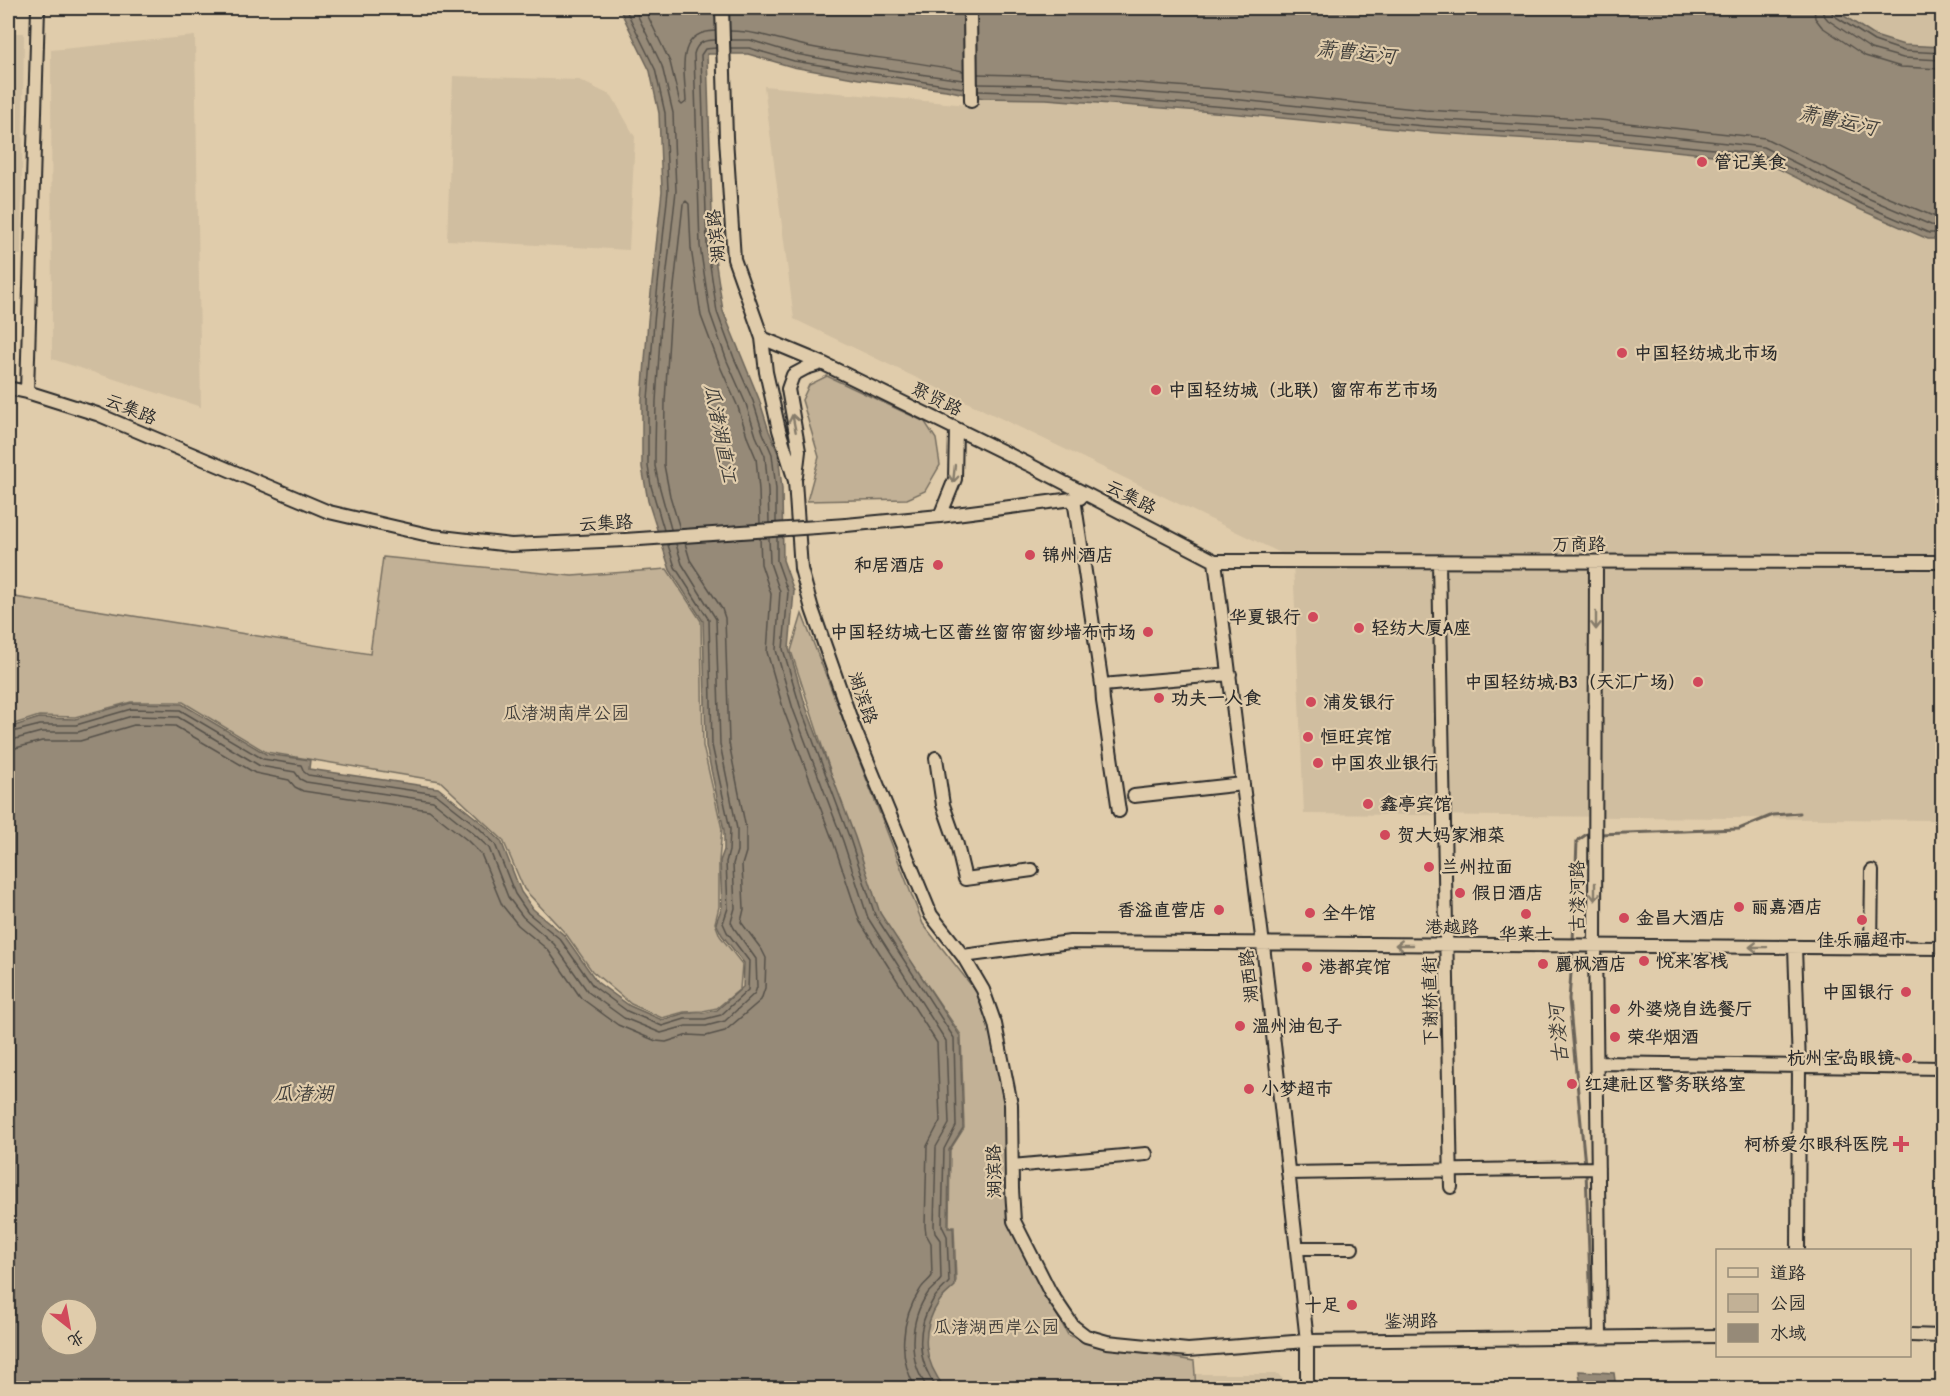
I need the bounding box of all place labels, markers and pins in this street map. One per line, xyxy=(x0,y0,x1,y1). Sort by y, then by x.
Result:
place label: 管记美食 xyxy=(1714,152,1786,173)
marker: 管记美食 xyxy=(1695,155,1709,169)
place label: 中国轻纺城北市场 xyxy=(1634,343,1778,364)
marker: 中国轻纺城北市场 xyxy=(1615,346,1629,360)
place label: 中国轻纺城（北联）窗帘布艺市场 xyxy=(1168,380,1438,401)
marker: 中国轻纺城（北联）窗帘布艺市场 xyxy=(1149,383,1163,397)
place label: 锦州酒店 xyxy=(1042,545,1114,566)
marker: 锦州酒店 xyxy=(1023,548,1037,562)
place label: 和居酒店 xyxy=(854,555,926,576)
marker: 和居酒店 xyxy=(931,558,945,572)
place label: 华夏银行 xyxy=(1229,607,1301,628)
marker: 华夏银行 xyxy=(1306,610,1320,624)
place label: 轻纺大厦A座 xyxy=(1371,618,1471,639)
marker: 轻纺大厦A座 xyxy=(1352,621,1366,635)
place label: 中国轻纺城七区蕾丝窗帘窗纱墙布市场 xyxy=(830,622,1136,643)
marker: 中国轻纺城七区蕾丝窗帘窗纱墙布市场 xyxy=(1141,625,1155,639)
place label: 中国轻纺城·B3（天汇广场） xyxy=(1465,672,1686,693)
marker: 中国轻纺城·B3（天汇广场） xyxy=(1691,675,1705,689)
place label: 功夫一人食 xyxy=(1171,688,1261,709)
marker: 功夫一人食 xyxy=(1152,691,1166,705)
place label: 浦发银行 xyxy=(1323,692,1395,713)
marker: 浦发银行 xyxy=(1304,695,1318,709)
place label: 恒旺宾馆 xyxy=(1320,727,1392,748)
marker: 恒旺宾馆 xyxy=(1301,730,1315,744)
place label: 中国农业银行 xyxy=(1330,753,1438,774)
marker: 中国农业银行 xyxy=(1311,756,1325,770)
place label: 鑫亭宾馆 xyxy=(1380,794,1452,815)
marker: 鑫亭宾馆 xyxy=(1361,797,1375,811)
place label: 贺大妈家湘菜 xyxy=(1397,825,1505,846)
marker: 贺大妈家湘菜 xyxy=(1378,828,1392,842)
place label: 兰州拉面 xyxy=(1441,857,1513,878)
marker: 兰州拉面 xyxy=(1422,860,1436,874)
place label: 假日酒店 xyxy=(1472,883,1544,904)
marker: 假日酒店 xyxy=(1453,886,1467,900)
place label: 丽嘉酒店 xyxy=(1751,897,1823,918)
place label: 香溢直营店 xyxy=(1117,900,1207,921)
marker: 丽嘉酒店 xyxy=(1732,900,1746,914)
marker: 香溢直营店 xyxy=(1212,903,1226,917)
place label: 全牛馆 xyxy=(1322,903,1376,924)
marker: 全牛馆 xyxy=(1303,906,1317,920)
marker: 华莱士 xyxy=(1519,907,1533,921)
place label: 金昌大酒店 xyxy=(1636,908,1726,929)
marker: 金昌大酒店 xyxy=(1617,911,1631,925)
marker: 佳乐福超市 xyxy=(1855,913,1869,927)
place label: 华莱士 xyxy=(1499,924,1553,945)
place label: 佳乐福超市 xyxy=(1817,930,1907,951)
place label: 悦来客栈 xyxy=(1656,951,1728,972)
place label: 麗枫酒店 xyxy=(1555,954,1627,975)
marker: 悦来客栈 xyxy=(1637,954,1651,968)
place label: 港都宾馆 xyxy=(1319,957,1391,978)
marker: 麗枫酒店 xyxy=(1536,957,1550,971)
marker: 港都宾馆 xyxy=(1300,960,1314,974)
place label: 中国银行 xyxy=(1822,982,1894,1003)
marker: 中国银行 xyxy=(1899,985,1913,999)
place label: 外婆烧自选餐厅 xyxy=(1627,999,1753,1020)
marker: 外婆烧自选餐厅 xyxy=(1608,1002,1622,1016)
place label: 温州油包子 xyxy=(1252,1016,1342,1037)
marker: 温州油包子 xyxy=(1233,1019,1247,1033)
place label: 荣华烟酒 xyxy=(1627,1027,1699,1048)
marker: 荣华烟酒 xyxy=(1608,1030,1622,1044)
place label: 杭州宝岛眼镜 xyxy=(1787,1048,1895,1069)
marker: 杭州宝岛眼镜 xyxy=(1900,1051,1914,1065)
place label: 红建社区警务联络室 xyxy=(1584,1074,1746,1095)
marker: 红建社区警务联络室 xyxy=(1565,1077,1579,1091)
place label: 小梦超市 xyxy=(1261,1079,1333,1100)
marker: 小梦超市 xyxy=(1242,1082,1256,1096)
place label: 柯桥爱尔眼科医院 xyxy=(1744,1134,1888,1155)
marker: 柯桥爱尔眼科医院 xyxy=(1892,1135,1910,1153)
place label: 十足 xyxy=(1304,1295,1340,1316)
marker: 十足 xyxy=(1345,1298,1359,1312)

